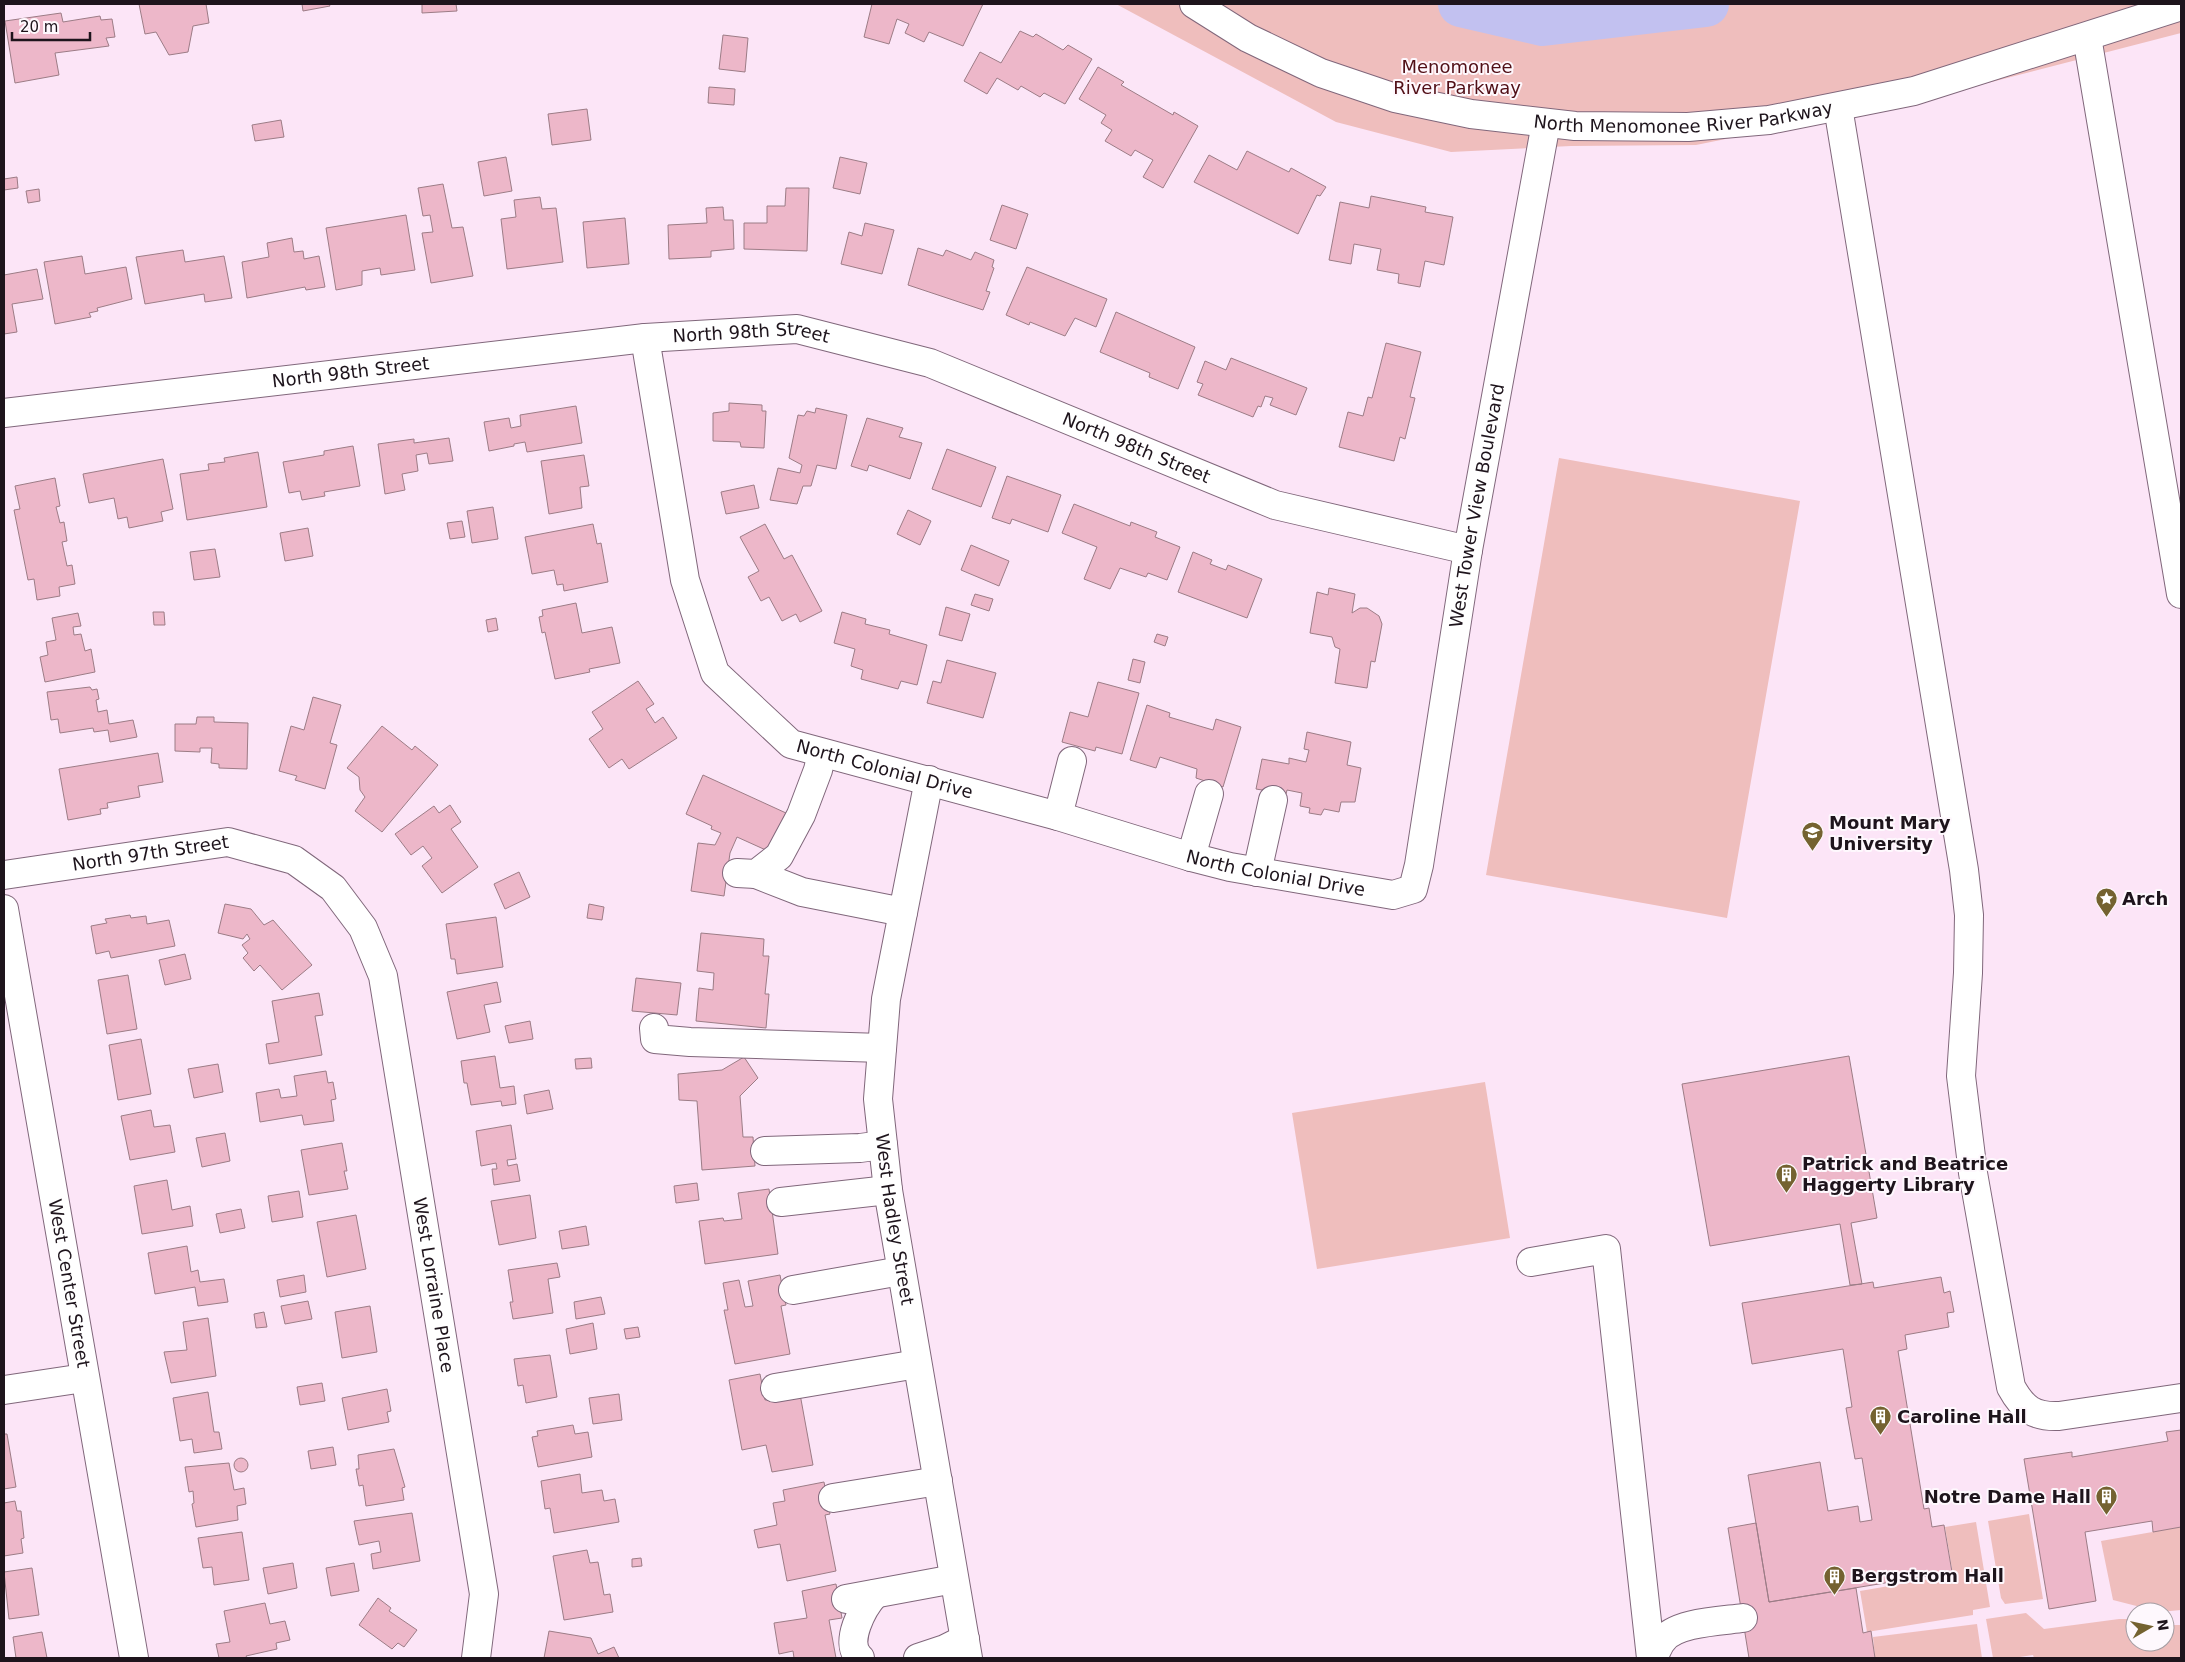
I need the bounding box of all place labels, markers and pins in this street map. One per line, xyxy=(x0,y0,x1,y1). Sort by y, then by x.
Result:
place label: Mount Mary University xyxy=(1829,812,1951,854)
school or university icon: Mount Mary University xyxy=(1801,821,1825,852)
place icon: Arch xyxy=(2094,887,2118,918)
place label: Arch xyxy=(2122,888,2168,909)
place label: Patrick and Beatrice Haggerty Library xyxy=(1802,1153,2008,1195)
building icon: Patrick and Beatrice Haggerty Library xyxy=(1774,1162,1798,1193)
building icon: Caroline Hall xyxy=(1869,1405,1893,1436)
place label: Caroline Hall xyxy=(1897,1406,2027,1427)
building icon: Notre Dame Hall xyxy=(2095,1485,2119,1516)
place label: Notre Dame Hall xyxy=(1924,1486,2091,1507)
building icon: Bergstrom Hall xyxy=(1823,1564,1847,1595)
place label: Bergstrom Hall xyxy=(1851,1565,2004,1586)

